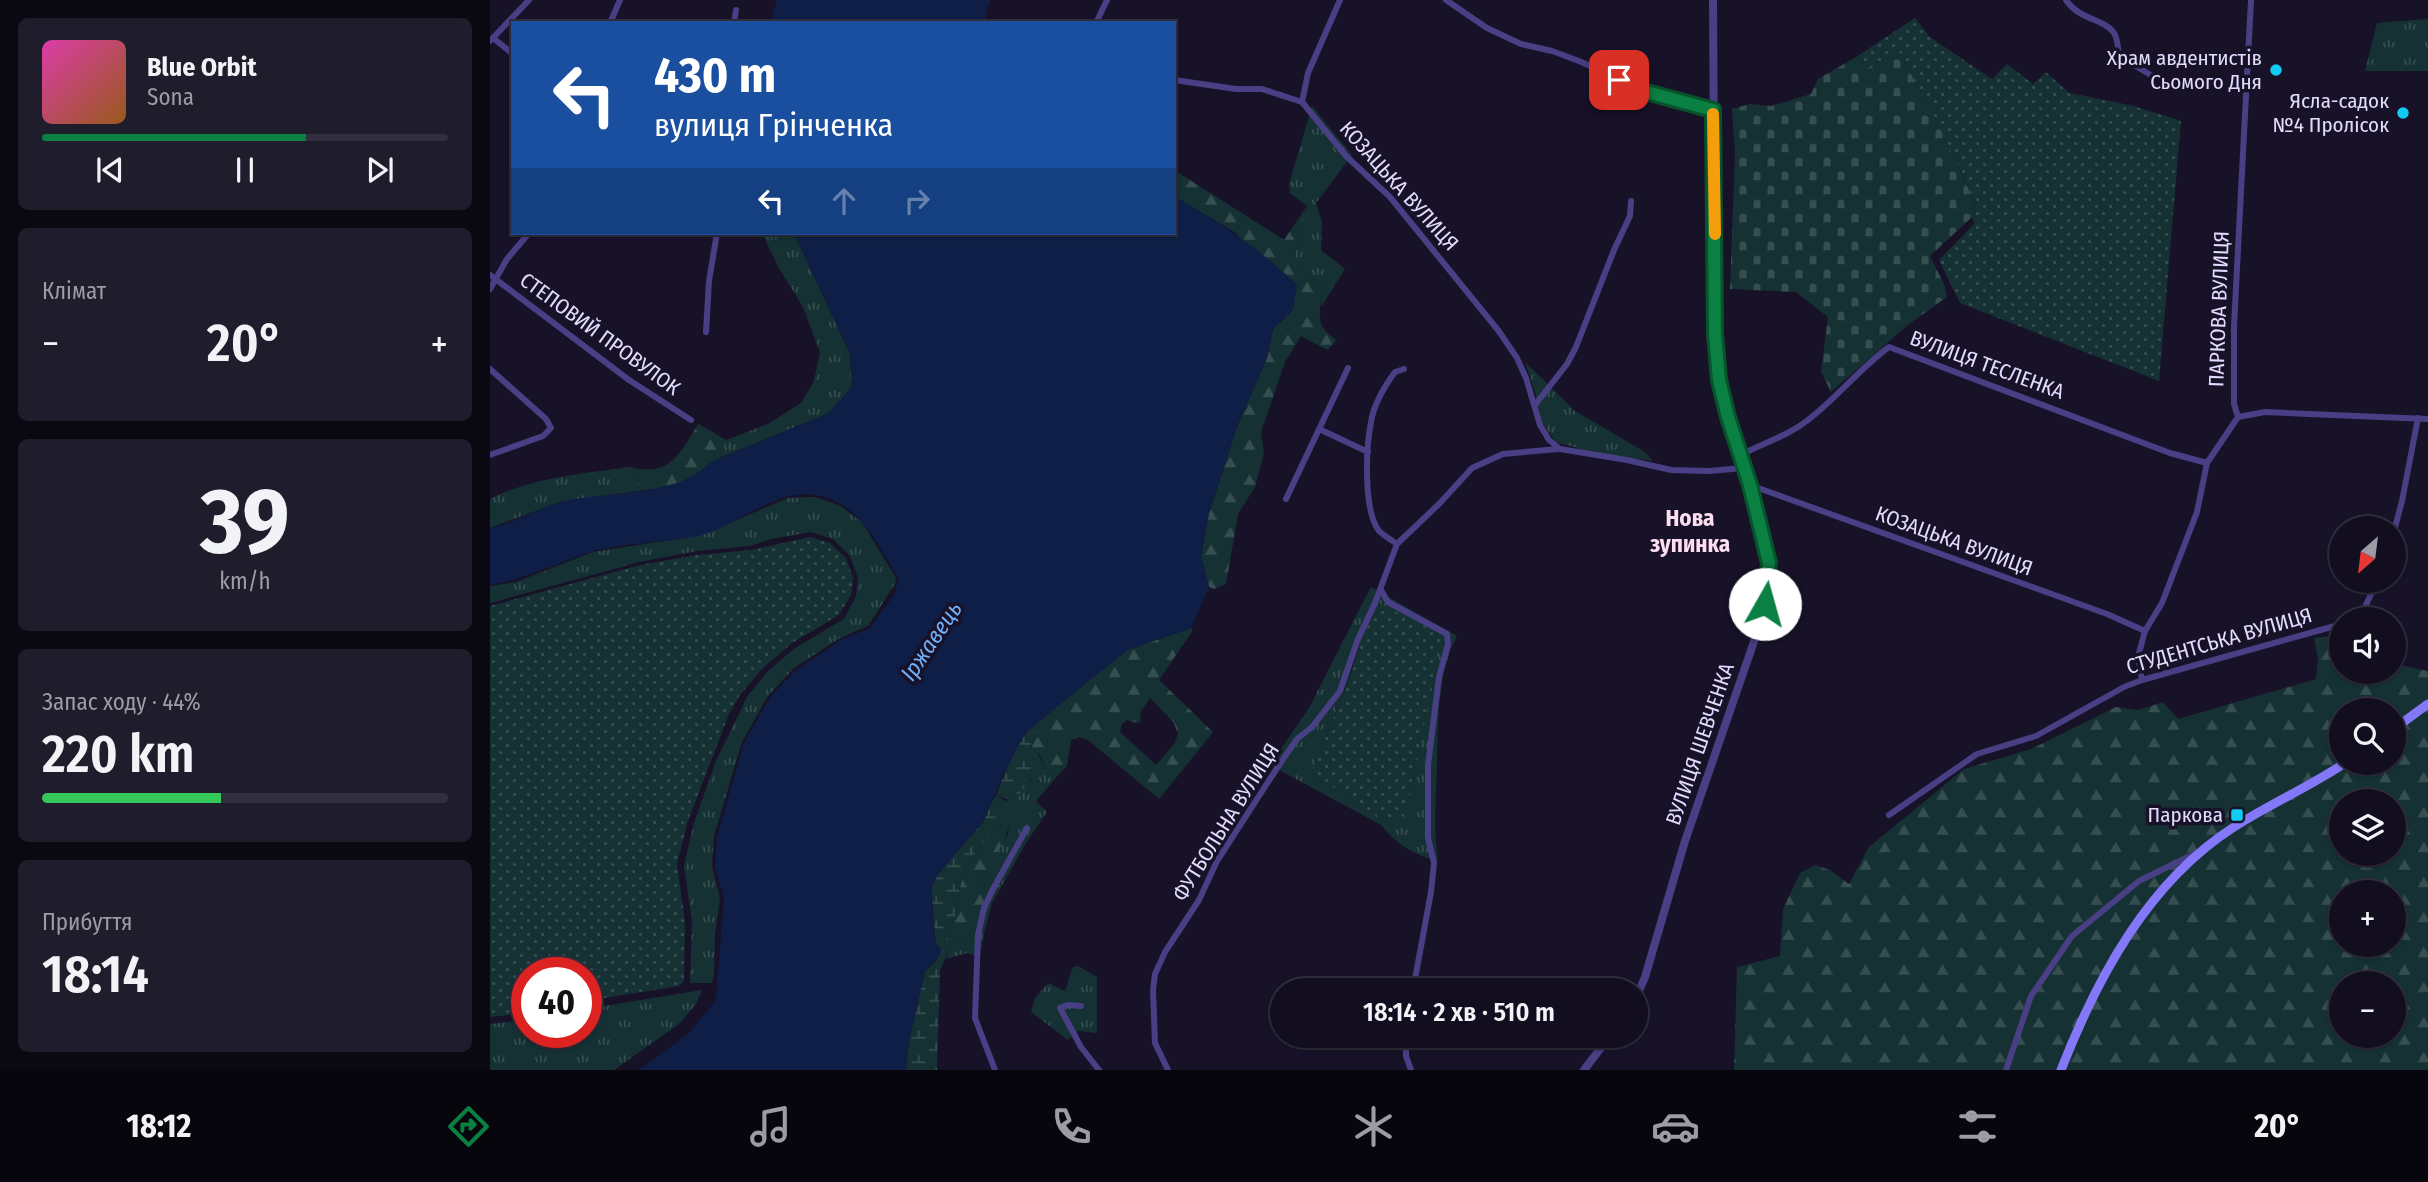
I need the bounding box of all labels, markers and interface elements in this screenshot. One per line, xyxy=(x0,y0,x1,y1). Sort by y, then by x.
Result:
place label: Храм авдентистів Сьомого Дня xyxy=(2107,45,2262,95)
text: 430 m xyxy=(654,46,776,105)
icon: left xyxy=(539,49,630,140)
pin xyxy=(1589,50,1649,110)
text: Blue Orbit xyxy=(147,52,257,83)
icon: arrive xyxy=(1600,61,1638,99)
marker: Храм авдентистів Сьомого Дня xyxy=(2268,62,2284,78)
text: Sona xyxy=(147,83,194,111)
place label: Ясла-садок №4 Пролісок xyxy=(2273,88,2389,138)
marker: Ясла-садок №4 Пролісок xyxy=(2395,105,2411,121)
text: вулиця Грінченка xyxy=(654,106,893,144)
street label: КОЗАЦЬКА ВУЛИЦЯ xyxy=(1334,116,1464,256)
icon: previous xyxy=(91,151,129,189)
icon: pause xyxy=(226,151,264,189)
icon: next xyxy=(361,151,399,189)
icon: left xyxy=(752,182,790,220)
icon: ahead xyxy=(825,182,863,220)
icon: right xyxy=(898,182,936,220)
street label: ПАРКОВА ВУЛИЦЯ xyxy=(2203,231,2235,387)
street label: СТЕПОВИЙ ПРОВУЛОК xyxy=(515,267,686,401)
text: Клімат xyxy=(42,277,106,305)
text: 20° xyxy=(207,312,283,375)
text: − xyxy=(42,321,59,367)
text: + xyxy=(431,321,448,367)
street label: ВУЛИЦЯ ТЕСЛЕНКА xyxy=(1906,325,2068,405)
text: 39 xyxy=(200,467,290,576)
street label: КОЗАЦЬКА ВУЛИЦЯ xyxy=(1872,500,2036,582)
district label: Нова зупинка xyxy=(1650,504,1730,558)
north arrow xyxy=(2329,516,2406,593)
map controls xyxy=(2329,516,2406,1048)
text: km/h xyxy=(219,567,271,595)
position arrow xyxy=(1728,567,1802,641)
water label: Іржавець xyxy=(894,596,968,686)
street label: СТУДЕНТСЬКА ВУЛИЦЯ xyxy=(2123,602,2315,680)
button: sound xyxy=(2329,607,2406,684)
street label: ВУЛИЦЯ ШЕВЧЕНКА xyxy=(1660,659,1740,829)
text: Запас ходу · 44% xyxy=(42,688,201,716)
button: search xyxy=(2329,698,2406,775)
text: 220 km xyxy=(42,723,195,786)
street label: ФУТБОЛЬНА ВУЛИЦЯ xyxy=(1167,738,1285,906)
button: layers xyxy=(2329,789,2406,866)
place label: Паркова xyxy=(2148,802,2223,828)
marker: Паркова xyxy=(2229,807,2245,823)
button: + xyxy=(2329,880,2406,957)
text: Прибуття xyxy=(42,908,132,936)
text: 18:14 xyxy=(42,943,149,1006)
speed limit sign: 40 xyxy=(511,957,602,1048)
button: − xyxy=(2329,971,2406,1048)
text: 18:14 · 2 хв · 510 m xyxy=(1363,997,1555,1028)
icon: directions xyxy=(444,1102,493,1151)
icon: music xyxy=(746,1102,795,1151)
icon: phone xyxy=(1047,1102,1096,1151)
icon: climate xyxy=(1349,1102,1398,1151)
icon: car xyxy=(1651,1102,1700,1151)
icon: filters xyxy=(1953,1102,2002,1151)
text: 18:12 xyxy=(126,1107,191,1145)
text: 20° xyxy=(2254,1107,2302,1145)

